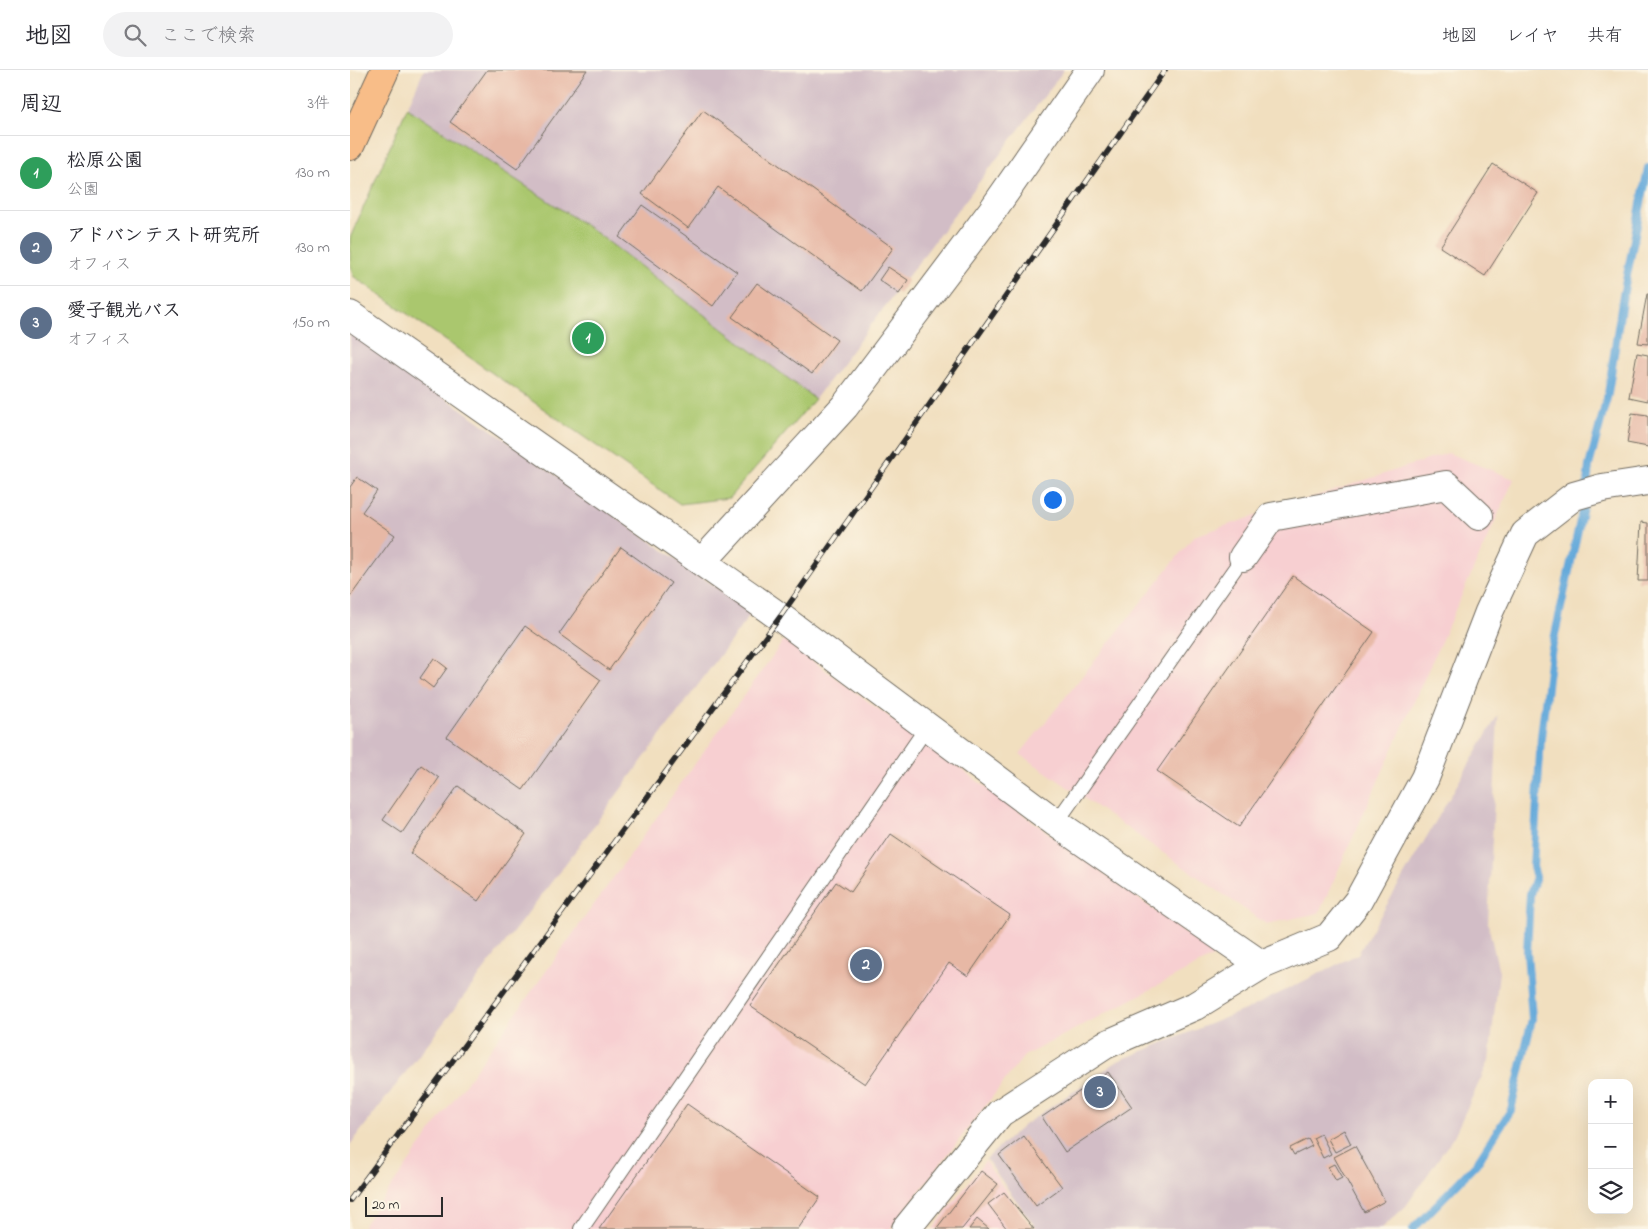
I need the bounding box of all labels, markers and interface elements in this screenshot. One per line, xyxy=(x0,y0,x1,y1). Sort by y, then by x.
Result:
search box xyxy=(103,12,453,57)
text: 地図 xyxy=(25,20,73,55)
icon: search xyxy=(121,21,149,49)
text: ここで検索 xyxy=(161,23,256,50)
text: 地図 xyxy=(1442,24,1478,50)
text: レイヤ xyxy=(1506,24,1559,50)
text: 共有 xyxy=(1587,24,1623,50)
text: 周辺 xyxy=(20,90,62,120)
text: 3件 xyxy=(307,92,330,116)
text: 松原公園 xyxy=(67,148,143,175)
text: 1 xyxy=(33,161,39,185)
text: 130 m xyxy=(295,161,330,185)
text: 公園 xyxy=(67,178,99,202)
text: アドバンテスト研究所 xyxy=(67,223,260,250)
text: 2 xyxy=(32,236,40,260)
text: 130 m xyxy=(295,236,330,260)
text: オフィス xyxy=(67,253,131,277)
text: 愛子観光バス xyxy=(67,298,181,325)
text: 3 xyxy=(33,311,39,335)
text: 150 m xyxy=(292,311,330,335)
pin: 1 xyxy=(572,319,604,357)
text: オフィス xyxy=(67,328,131,352)
your location xyxy=(1040,487,1066,513)
pin: 2 xyxy=(850,946,882,984)
pin: 3 xyxy=(1084,1073,1116,1111)
map controls xyxy=(1588,1079,1633,1214)
button: + xyxy=(1588,1079,1633,1124)
button: − xyxy=(1588,1124,1633,1169)
button: layers xyxy=(1588,1169,1633,1214)
scale bar xyxy=(365,1194,442,1217)
text: 20 m xyxy=(372,1195,399,1216)

